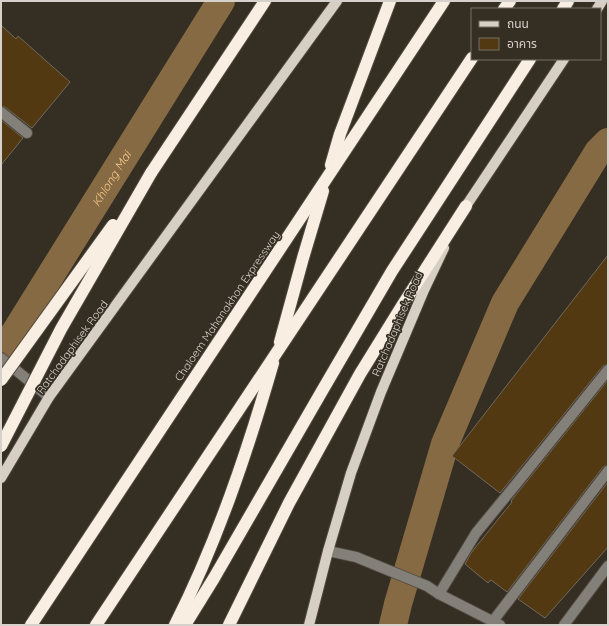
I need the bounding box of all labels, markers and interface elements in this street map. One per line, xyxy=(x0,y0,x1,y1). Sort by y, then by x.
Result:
legend xyxy=(471,8,601,60)
text: ถนน xyxy=(507,16,529,31)
text: อาคาร xyxy=(507,36,537,51)
water label: Khlong Mai xyxy=(88,147,134,209)
street label: Chaloem Mahanakhon Expressway xyxy=(171,228,283,384)
street label: Ratchadaphisek Road xyxy=(369,269,425,379)
street label: Ratchadaphisek Road xyxy=(33,297,111,397)

